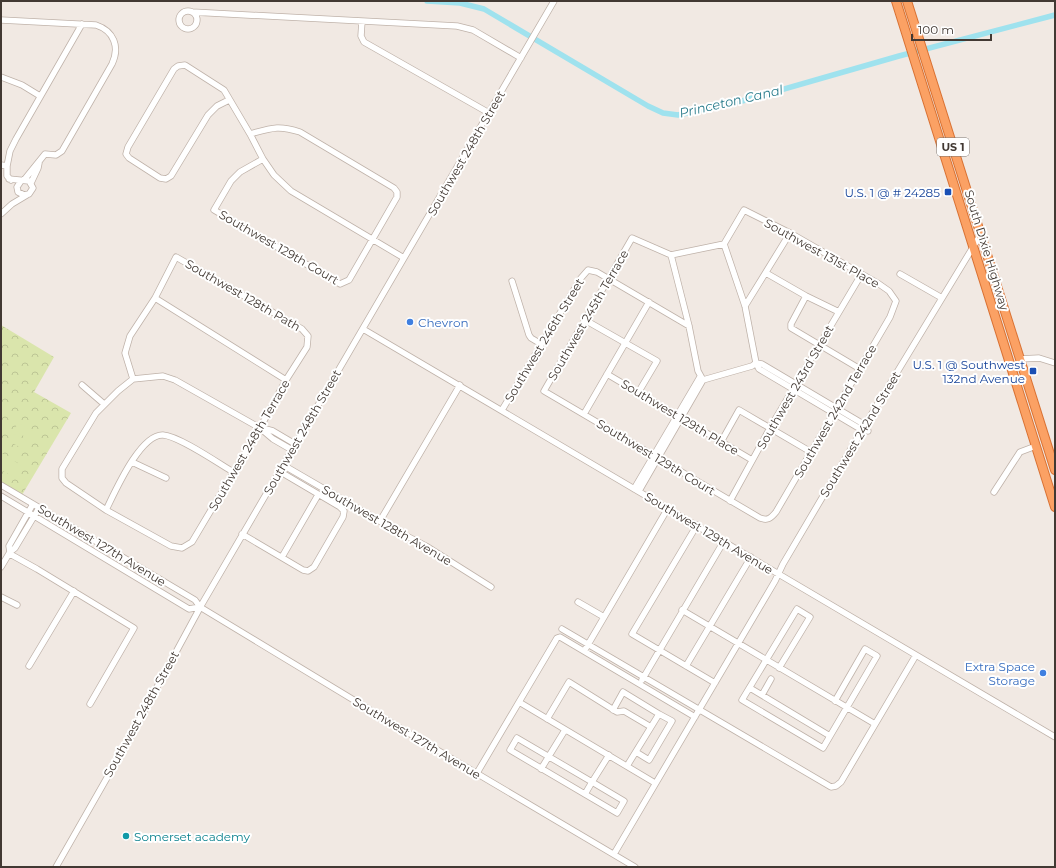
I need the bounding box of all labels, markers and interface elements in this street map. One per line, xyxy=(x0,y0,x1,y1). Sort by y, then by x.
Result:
scale bar xyxy=(912,16,991,42)
text: 100 m xyxy=(918,22,954,37)
water label: Princeton Canal xyxy=(678,81,785,121)
street label: Southwest 248th Street xyxy=(424,88,508,218)
road number: US 1 xyxy=(937,138,969,156)
place label: U.S. 1 @ # 24285 xyxy=(844,185,940,200)
marker: U.S. 1 @ # 24285 xyxy=(943,187,953,197)
street label: South Dixie Highway xyxy=(962,188,1013,312)
street label: Southwest 129th Court xyxy=(216,207,342,287)
street label: Southwest 131st Place xyxy=(762,215,882,291)
street label: Southwest 245th Terrace xyxy=(544,247,632,383)
street label: Southwest 128th Path xyxy=(183,256,303,334)
street label: Southwest 246th Street xyxy=(501,275,587,405)
place label: Chevron xyxy=(418,315,469,330)
marker: Chevron xyxy=(405,317,415,327)
street label: Southwest 243rd Street xyxy=(753,322,837,452)
street label: Southwest 242nd Terrace xyxy=(791,342,879,480)
place label: U.S. 1 @ Southwest 132nd Avenue xyxy=(912,357,1025,386)
marker: U.S. 1 @ Southwest 132nd Avenue xyxy=(1028,366,1038,376)
street label: Southwest 248th Street xyxy=(260,367,344,497)
street label: Southwest 242nd Street xyxy=(816,368,904,500)
street label: Southwest 129th Place xyxy=(618,376,742,458)
street label: Southwest 248th Terrace xyxy=(205,377,293,513)
street label: Southwest 129th Court xyxy=(594,416,718,498)
street label: Southwest 128th Avenue xyxy=(319,482,455,568)
street label: Southwest 129th Avenue xyxy=(642,489,776,577)
street label: Southwest 127th Avenue xyxy=(35,501,169,589)
street label: Southwest 248th Street xyxy=(100,648,182,780)
place label: Extra Space Storage xyxy=(965,659,1035,688)
marker: Extra Space Storage xyxy=(1038,668,1048,678)
street label: Southwest 127th Avenue xyxy=(350,694,484,782)
place label: Somerset academy xyxy=(134,829,251,844)
marker: Somerset academy xyxy=(121,831,131,841)

